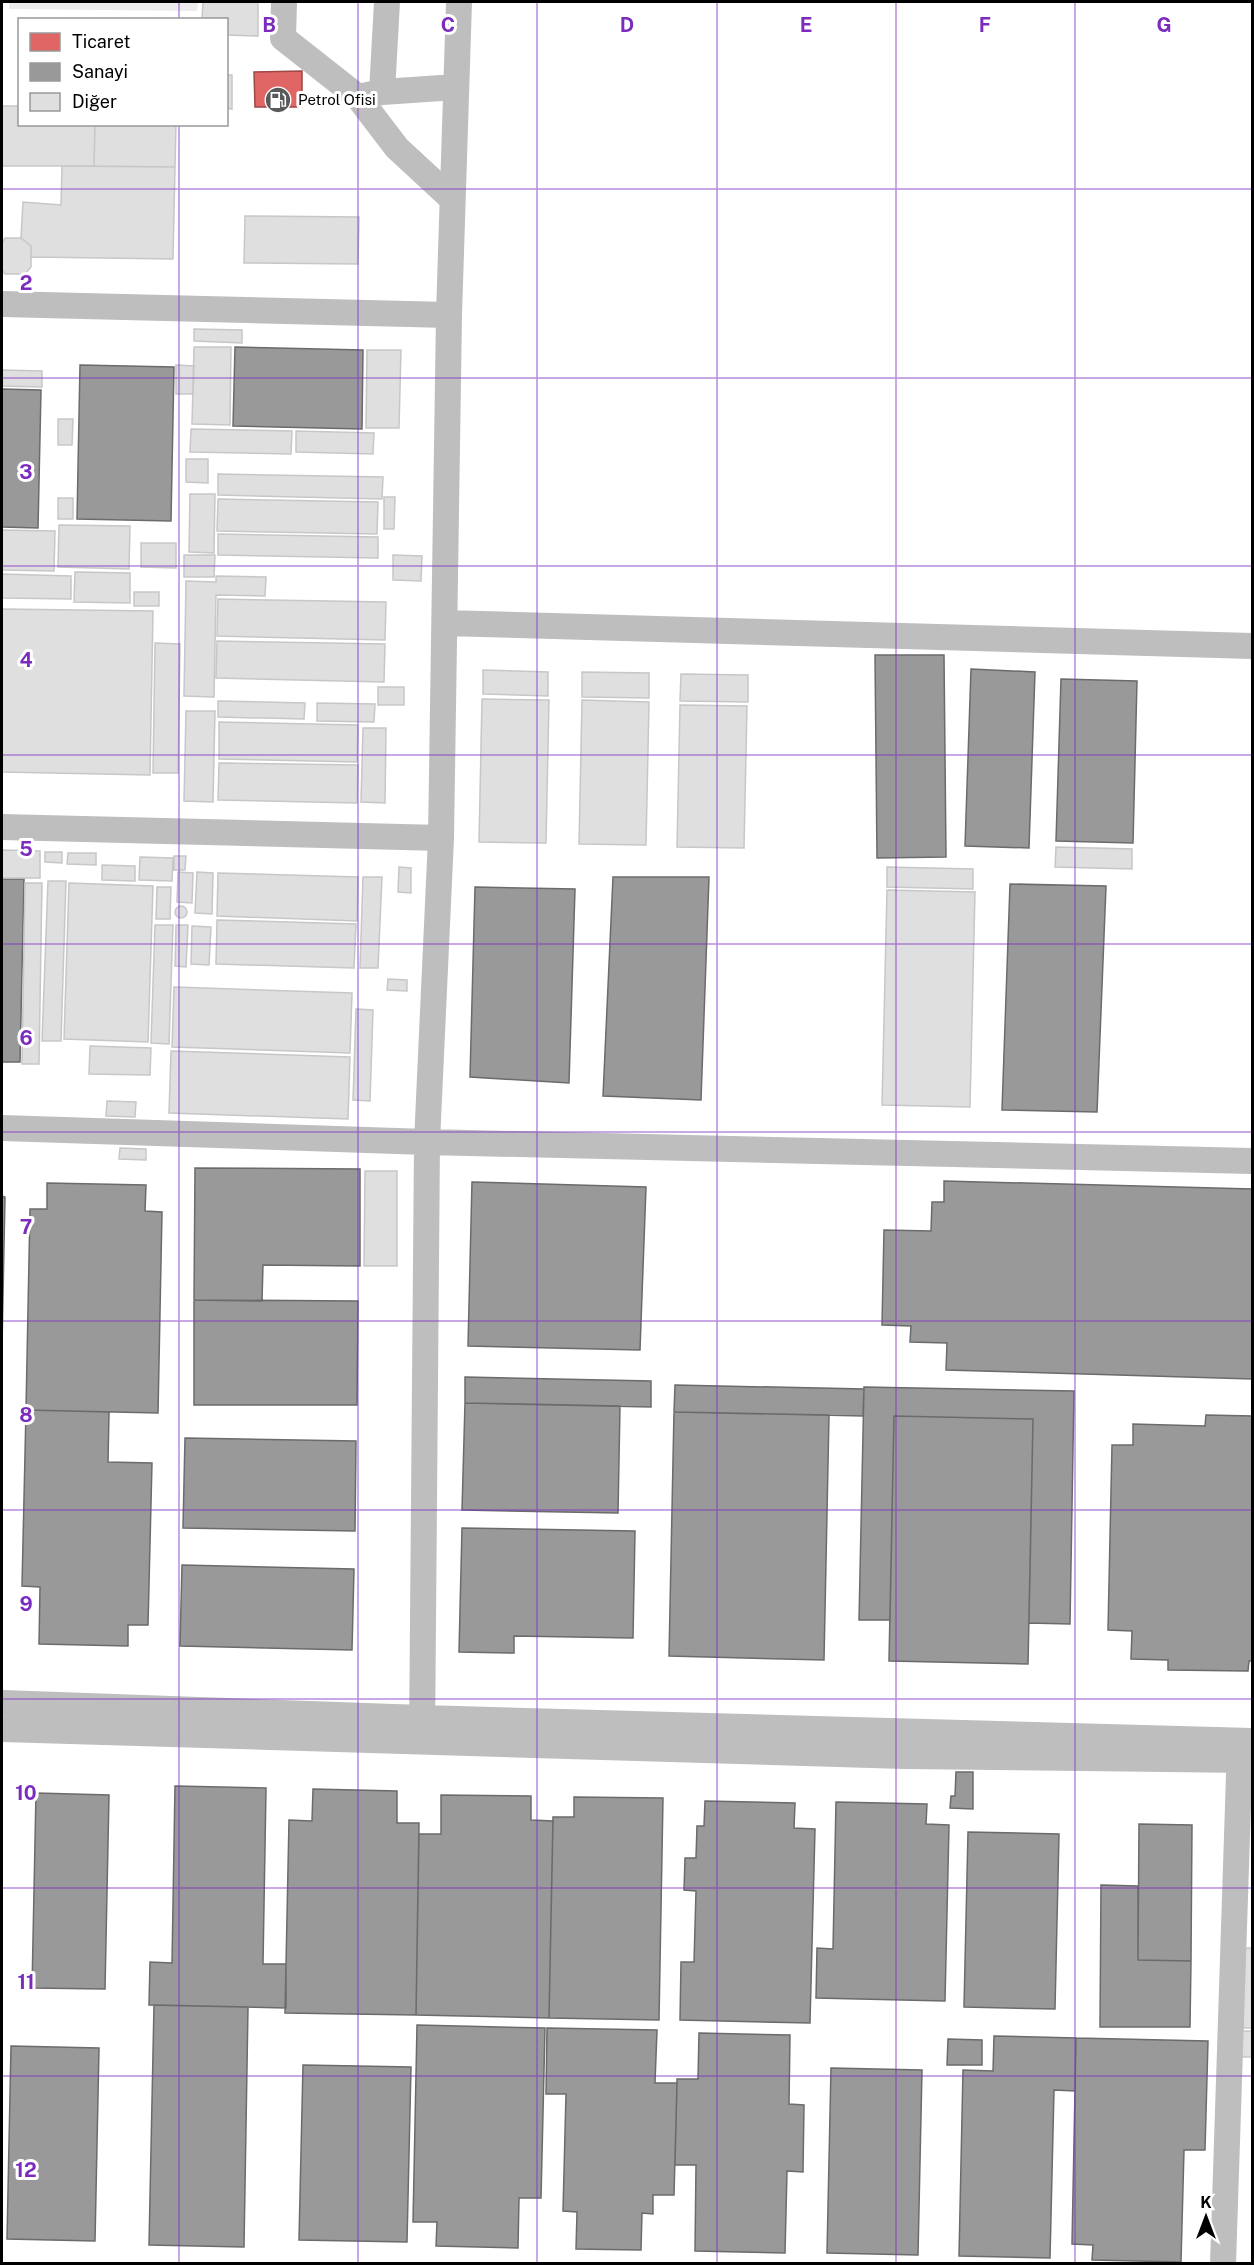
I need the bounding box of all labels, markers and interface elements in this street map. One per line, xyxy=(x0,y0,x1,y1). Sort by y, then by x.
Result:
text: B xyxy=(262,13,276,37)
text: C xyxy=(441,13,455,37)
text: D xyxy=(620,13,634,37)
text: E xyxy=(800,13,812,37)
text: F xyxy=(979,13,991,37)
text: G xyxy=(1156,13,1172,37)
legend xyxy=(18,18,228,126)
text: Ticaret xyxy=(72,31,130,52)
text: Sanayi xyxy=(72,61,128,82)
fuel station icon: Petrol Ofisi xyxy=(263,85,293,115)
text: Diğer xyxy=(72,91,117,112)
place label: Petrol Ofisi xyxy=(298,91,376,108)
text: 2 xyxy=(20,271,32,295)
text: 3 xyxy=(19,460,33,484)
text: 4 xyxy=(19,648,33,672)
text: 5 xyxy=(19,837,33,861)
text: 6 xyxy=(19,1026,33,1050)
text: 7 xyxy=(20,1215,32,1239)
text: 8 xyxy=(19,1403,33,1427)
text: 9 xyxy=(19,1592,33,1616)
text: 10 xyxy=(15,1781,37,1805)
text: 11 xyxy=(17,1970,35,1994)
text: 12 xyxy=(15,2158,37,2182)
north arrow xyxy=(1176,2187,1236,2247)
text: K xyxy=(1200,2193,1212,2212)

